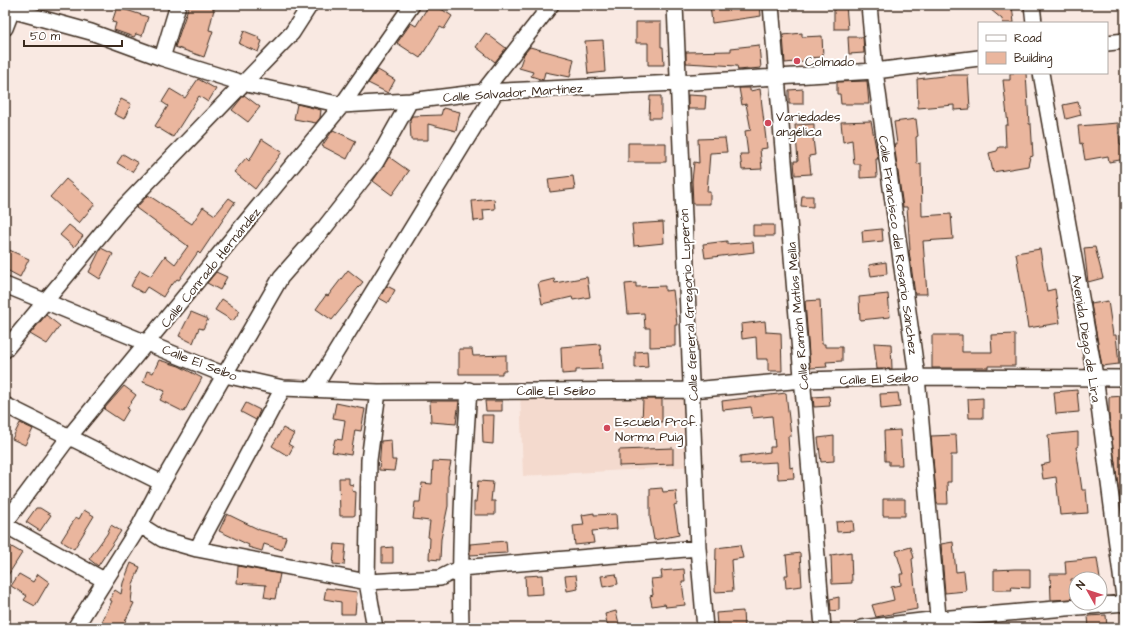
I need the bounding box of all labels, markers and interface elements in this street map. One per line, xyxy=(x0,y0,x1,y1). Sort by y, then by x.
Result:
scale bar xyxy=(24,22,122,48)
legend xyxy=(978,22,1108,74)
text: 50 m xyxy=(30,28,61,45)
text: Road xyxy=(1014,30,1042,47)
text: Building xyxy=(1014,50,1052,68)
place label: Colmado xyxy=(805,53,855,71)
marker: Colmado xyxy=(792,56,802,66)
street label: Calle Salvador Martínez xyxy=(442,79,584,107)
place label: Variedades angélica xyxy=(776,108,841,142)
marker: Variedades angélica xyxy=(763,118,773,128)
street label: Calle Francisco del Rosario Sánchez xyxy=(874,135,922,356)
street label: Calle Conrado Hernández xyxy=(157,203,265,332)
street label: Calle General Gregorio Luperón xyxy=(675,208,704,402)
street label: Calle Ramón Matías Mella xyxy=(783,241,813,391)
street label: Avenida Diego de Lira xyxy=(1066,273,1105,404)
street label: Calle El Seibo xyxy=(160,340,240,386)
street label: Calle El Seibo xyxy=(839,369,920,389)
street label: Calle El Seibo xyxy=(516,382,596,400)
place label: Escuela Prof. Norma Puig xyxy=(615,413,697,447)
marker: Escuela Prof. Norma Puig xyxy=(602,423,612,433)
north arrow xyxy=(1068,571,1108,611)
text: N xyxy=(1073,578,1089,592)

